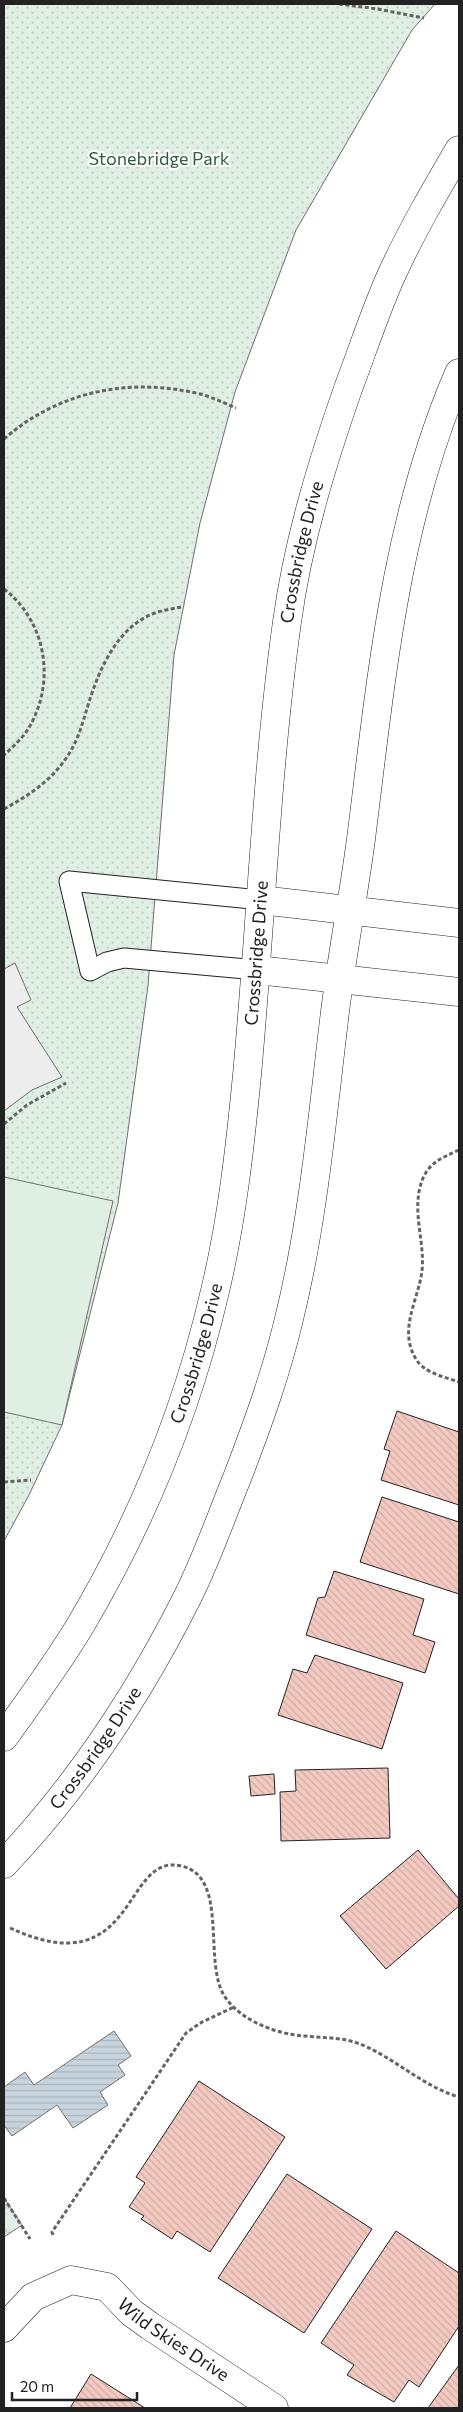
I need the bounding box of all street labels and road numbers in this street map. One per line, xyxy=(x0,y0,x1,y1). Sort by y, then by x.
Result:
street label: Crossbridge Drive xyxy=(275,478,328,624)
street label: Crossbridge Drive xyxy=(239,880,272,1026)
street label: Crossbridge Drive xyxy=(165,1281,226,1426)
street label: Crossbridge Drive xyxy=(44,1682,145,1813)
street label: Wild Skies Drive xyxy=(113,2293,234,2385)

